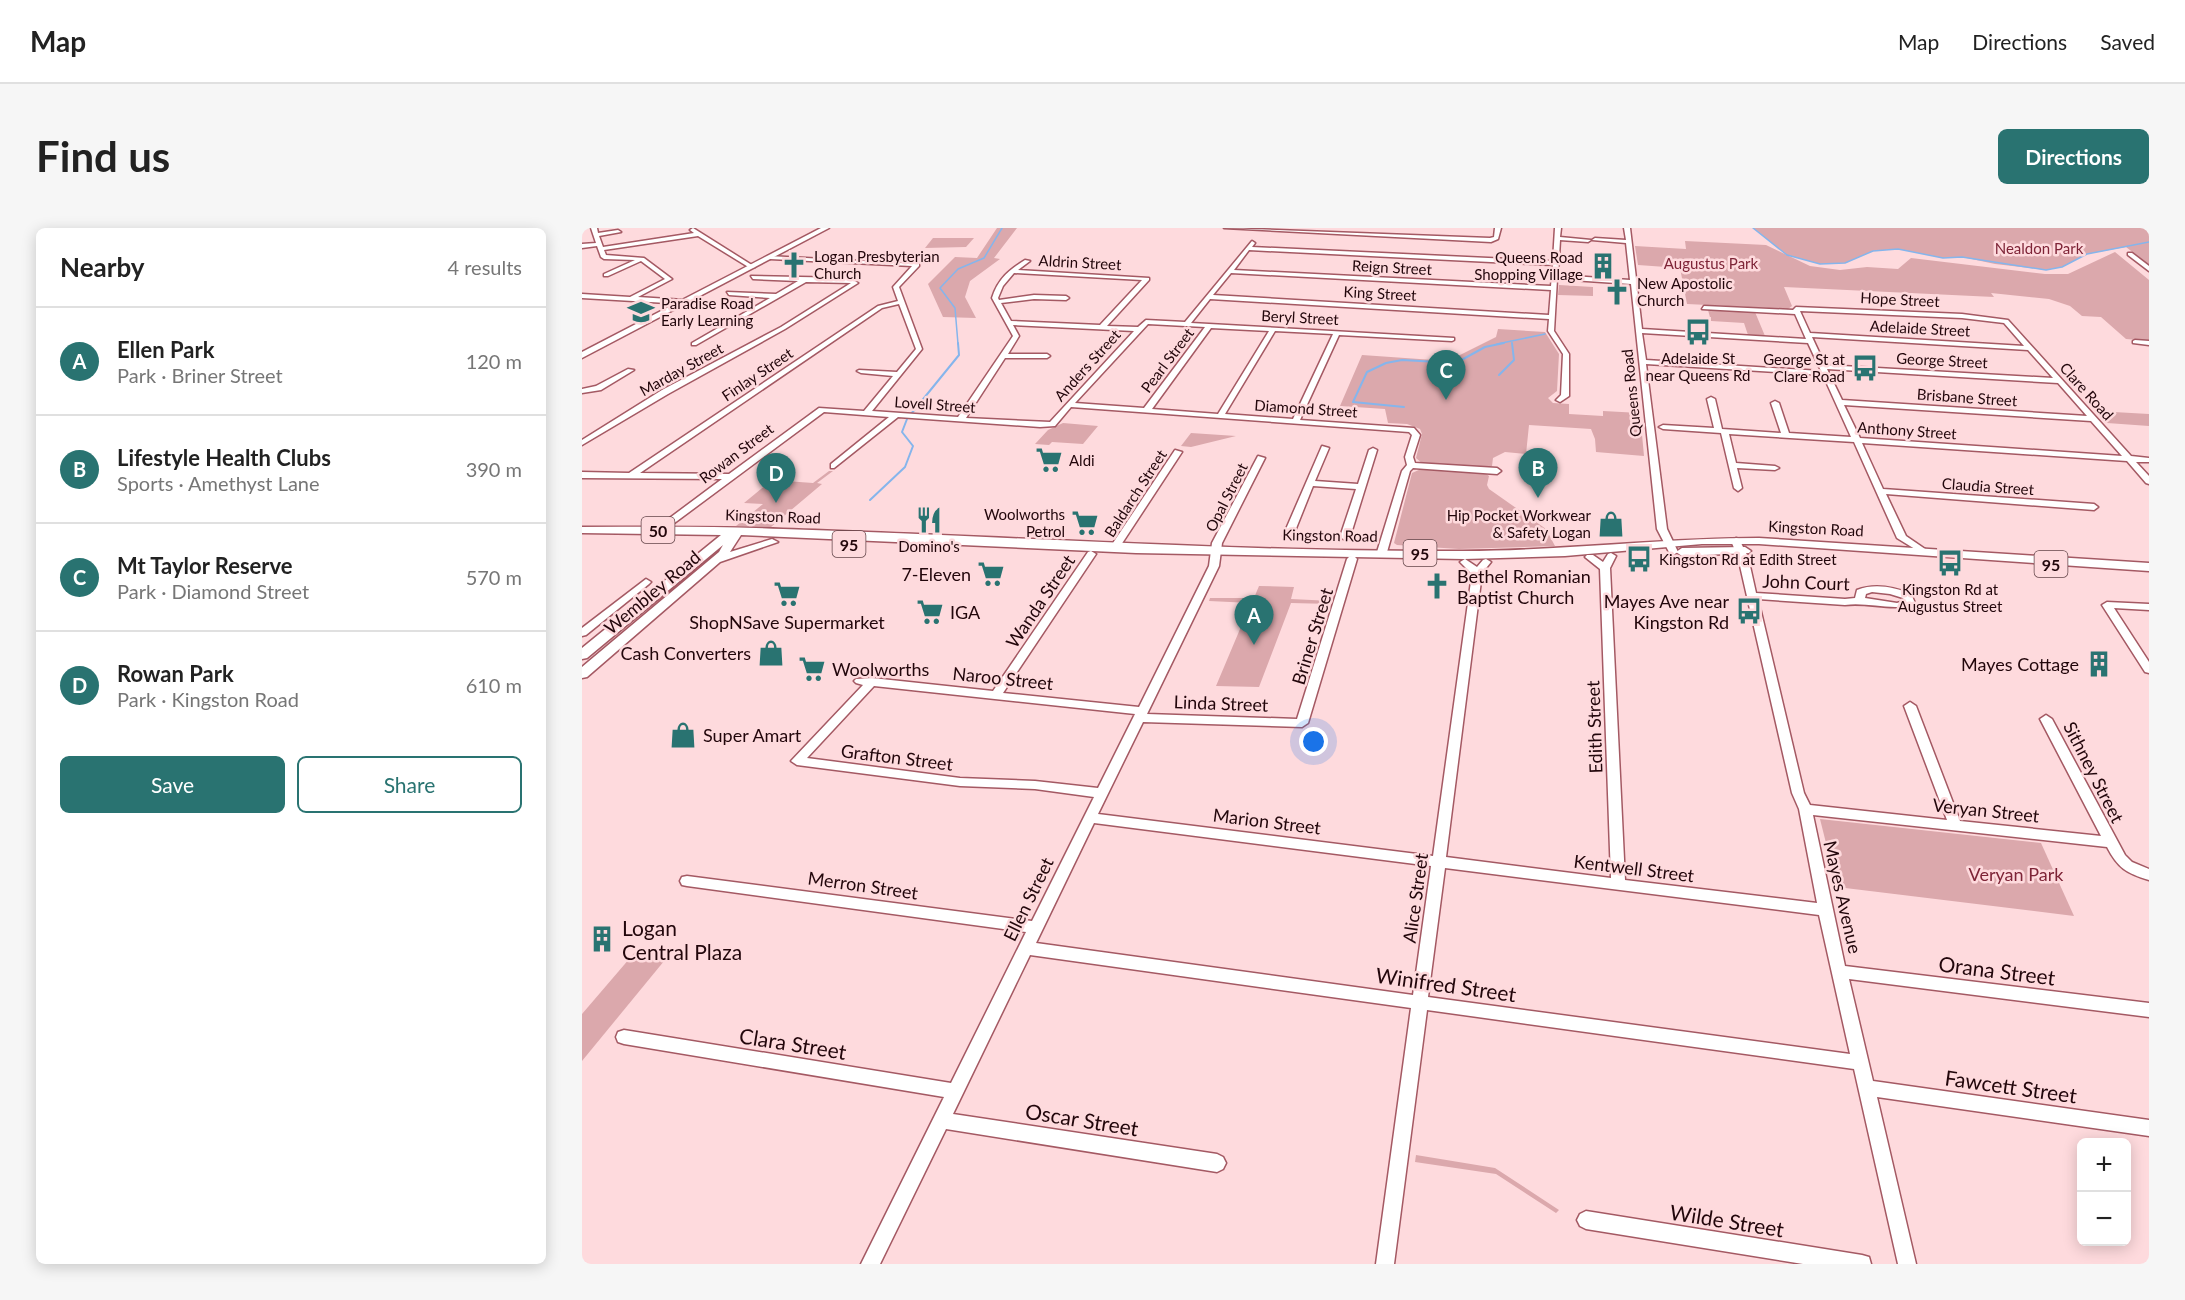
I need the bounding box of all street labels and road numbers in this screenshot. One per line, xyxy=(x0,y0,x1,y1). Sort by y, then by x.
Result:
street label: Aldrin Street xyxy=(1038,251,1122,273)
street label: Reign Street xyxy=(1352,256,1433,278)
street label: King Street xyxy=(1343,282,1418,304)
street label: Hope Street xyxy=(1860,288,1941,310)
street label: Beryl Street xyxy=(1261,306,1340,328)
street label: Adelaide Street xyxy=(1869,316,1971,340)
street label: Pearl Street xyxy=(1137,324,1198,396)
street label: Anders Street xyxy=(1050,325,1124,404)
street label: Marday Street xyxy=(636,338,726,399)
street label: Finlay Street xyxy=(718,343,797,404)
street label: Queens Road xyxy=(1617,348,1645,438)
street label: George Street xyxy=(1896,349,1989,371)
street label: Clare Road xyxy=(2056,359,2118,423)
street label: Brisbane Street xyxy=(1916,385,2018,410)
street label: Lovell Street xyxy=(894,392,977,416)
street label: Diamond Street xyxy=(1254,395,1359,421)
street label: Anthony Street xyxy=(1857,418,1958,442)
street label: Rowan Street xyxy=(695,419,777,487)
street label: Baldarch Street xyxy=(1100,445,1170,540)
street label: Opal Street xyxy=(1201,459,1251,534)
street label: Claudia Street xyxy=(1941,474,2035,498)
street label: Kingston Road xyxy=(725,505,821,527)
road number: 50 xyxy=(642,517,674,543)
street label: Kingston Road xyxy=(1768,517,1864,539)
street label: Kingston Road xyxy=(1282,525,1378,545)
road number: 95 xyxy=(832,531,866,557)
road number: 95 xyxy=(1404,540,1436,566)
street label: Wembley Road xyxy=(599,545,705,639)
street label: Wanda Street xyxy=(1001,550,1080,652)
road number: 95 xyxy=(2034,551,2068,577)
street label: John Court xyxy=(1762,569,1851,595)
street label: Briner Street xyxy=(1287,584,1337,687)
street label: Naroo Street xyxy=(952,662,1055,694)
street label: Edith Street xyxy=(1581,680,1607,774)
street label: Linda Street xyxy=(1173,690,1269,716)
street label: Sithney Street xyxy=(2059,718,2129,827)
street label: Grafton Street xyxy=(840,739,955,775)
street label: Veryan Street xyxy=(1932,793,2041,827)
street label: Marion Street xyxy=(1212,803,1323,839)
street label: Mayes Avenue xyxy=(1819,838,1867,956)
street label: Kentwell Street xyxy=(1573,850,1696,886)
street label: Alice Street xyxy=(1398,851,1432,944)
street label: Ellen Street xyxy=(998,853,1058,944)
street label: Merron Street xyxy=(807,866,920,904)
street label: Orana Street xyxy=(1937,950,2057,990)
street label: Winifred Street xyxy=(1374,962,1518,1006)
street label: Clara Street xyxy=(738,1022,849,1064)
street label: Fawcett Street xyxy=(1943,1064,2079,1108)
street label: Oscar Street xyxy=(1024,1098,1141,1140)
street label: Wilde Street xyxy=(1668,1199,1786,1241)

